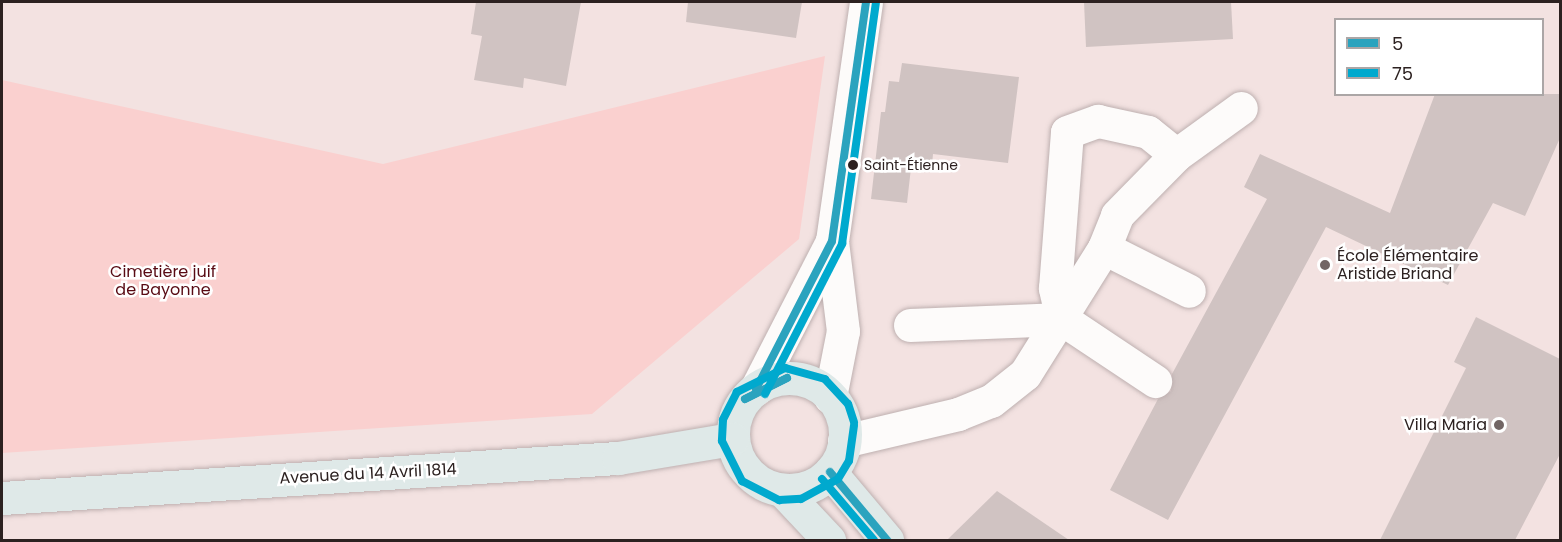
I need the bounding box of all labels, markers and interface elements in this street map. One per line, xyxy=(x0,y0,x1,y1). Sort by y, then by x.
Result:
legend xyxy=(1334,18,1544,96)
text: 5 xyxy=(1392,31,1403,56)
text: 75 xyxy=(1392,61,1413,86)
place label: Saint-Étienne xyxy=(864,157,958,173)
marker: Saint-Étienne xyxy=(847,159,859,171)
place label: École Élémentaire Aristide Briand xyxy=(1337,246,1478,284)
marker: École Élémentaire Aristide Briand xyxy=(1318,258,1332,272)
park label: Cimetière juif de Bayonne xyxy=(110,262,216,300)
place label: Villa Maria xyxy=(1404,415,1487,435)
marker: Villa Maria xyxy=(1492,418,1506,432)
street label: Avenue du 14 Avril 1814 xyxy=(279,460,457,488)

